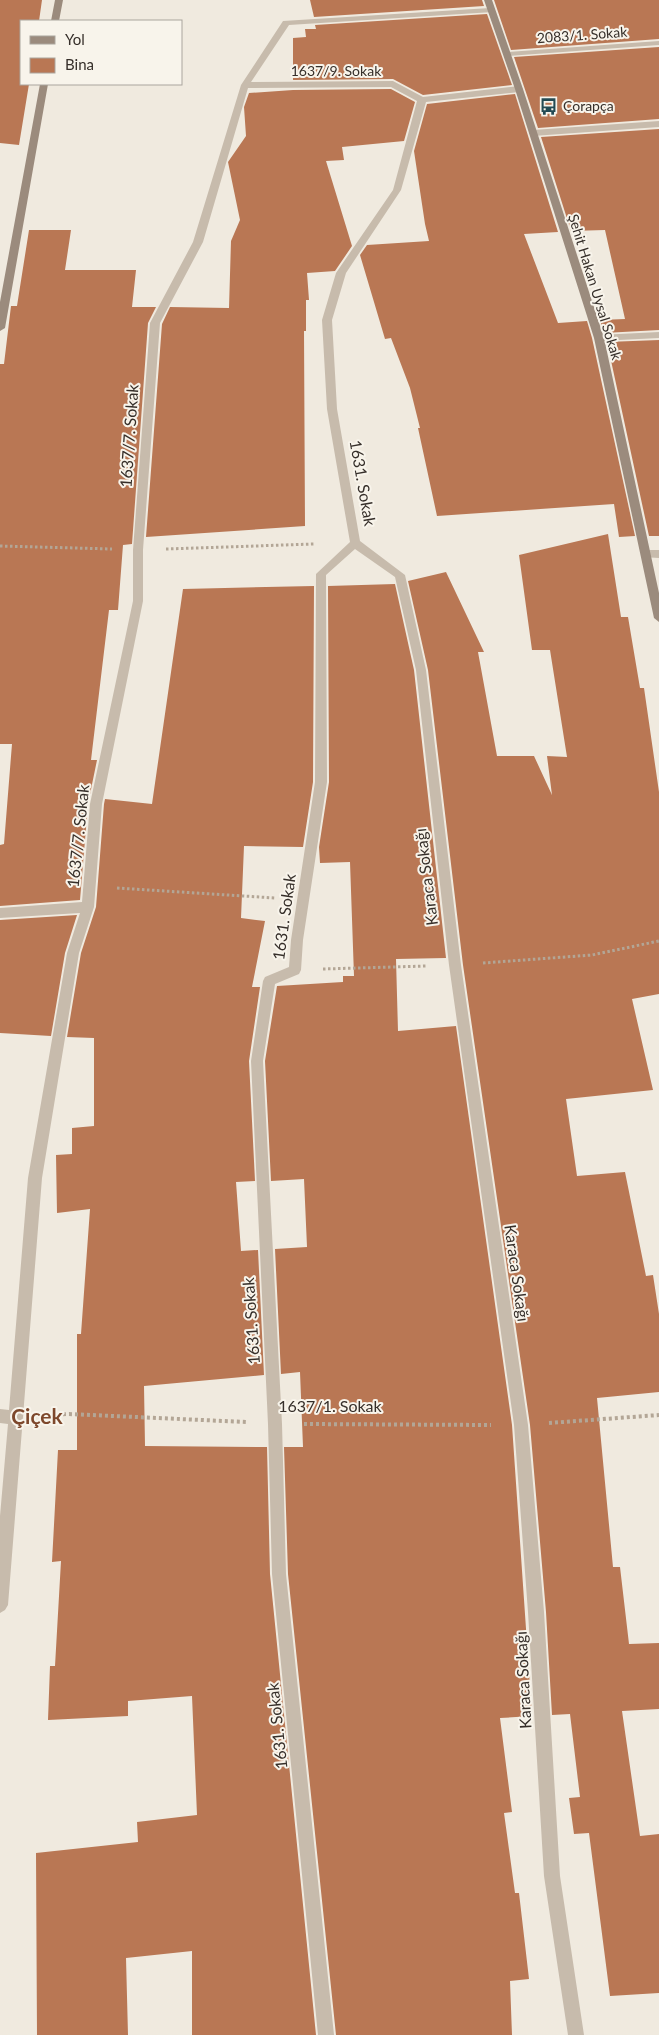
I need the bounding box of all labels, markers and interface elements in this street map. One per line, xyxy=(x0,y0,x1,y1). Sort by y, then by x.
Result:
legend xyxy=(20,20,182,85)
street label: 2083/1. Sokak xyxy=(536,23,629,46)
text: Yol xyxy=(65,30,85,48)
text: Bina xyxy=(65,55,94,73)
street label: 1637/9. Sokak xyxy=(291,62,382,79)
bus stop icon: Çorapça xyxy=(539,96,559,116)
place label: Çorapça xyxy=(563,97,614,114)
street label: Şehit Hakan Uysal Sokak xyxy=(565,212,626,363)
street label: 1637/7. Sokak xyxy=(115,383,142,488)
street label: 1631. Sokak xyxy=(347,438,381,528)
street label: 1637/7. Sokak xyxy=(63,783,92,888)
street label: Karaca Sokağı xyxy=(410,827,441,927)
street label: 1631. Sokak xyxy=(268,872,299,961)
street label: Karaca Sokağı xyxy=(501,1223,534,1323)
street label: 1631. Sokak xyxy=(238,1276,263,1365)
street label: 1637/1. Sokak xyxy=(278,1396,383,1415)
district label: Çiçek xyxy=(11,1403,64,1428)
street label: Karaca Sokağı xyxy=(510,1631,535,1729)
street label: 1631. Sokak xyxy=(262,1681,290,1770)

